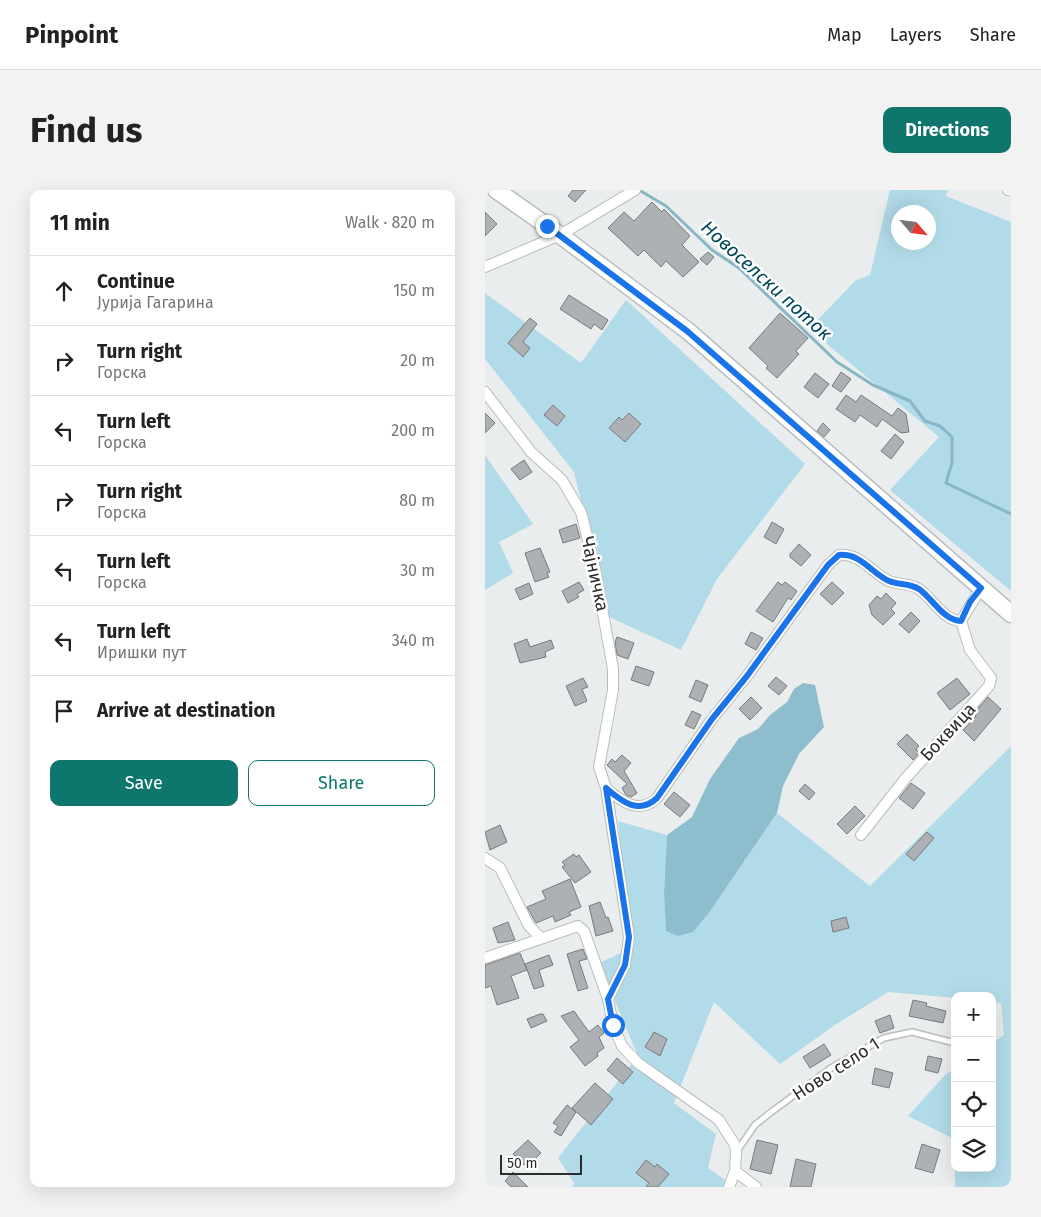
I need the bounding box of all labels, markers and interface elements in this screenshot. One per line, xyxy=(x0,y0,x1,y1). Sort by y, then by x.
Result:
text: Pinpoint xyxy=(25,21,118,49)
text: Map xyxy=(827,24,862,46)
text: Layers xyxy=(890,24,942,46)
text: Share xyxy=(970,24,1016,46)
button: Directions xyxy=(883,107,1011,153)
text: Find us xyxy=(30,109,142,151)
north arrow xyxy=(891,205,936,250)
text: 11 min xyxy=(50,210,110,236)
text: Walk · 820 m xyxy=(345,213,435,232)
route end xyxy=(536,215,559,238)
water label: Новоселски поток xyxy=(696,216,837,345)
text: Continue xyxy=(97,270,175,293)
icon: ahead xyxy=(50,277,78,305)
text: 150 m xyxy=(393,281,435,300)
text: Јурија Гагарина xyxy=(97,293,214,312)
text: Turn right xyxy=(97,340,182,363)
icon: right xyxy=(50,347,78,375)
text: 20 m xyxy=(400,351,435,370)
text: Горска xyxy=(97,363,147,382)
text: Turn left xyxy=(97,410,171,433)
icon: left xyxy=(50,417,78,445)
text: 200 m xyxy=(391,421,435,440)
text: Горска xyxy=(97,433,147,452)
text: Turn right xyxy=(97,480,182,503)
icon: right xyxy=(50,487,78,515)
text: 80 m xyxy=(399,491,435,510)
text: Горска xyxy=(97,503,147,522)
street label: Чајничка xyxy=(576,535,614,613)
text: Turn left xyxy=(97,550,171,573)
icon: left xyxy=(50,557,78,585)
text: 30 m xyxy=(400,561,435,580)
text: Горска xyxy=(97,573,147,592)
text: Turn left xyxy=(97,620,171,643)
icon: left xyxy=(50,627,78,655)
text: 340 m xyxy=(392,631,435,650)
text: Иришки пут xyxy=(97,643,186,662)
icon: arrive xyxy=(50,697,78,725)
street label: Боквица xyxy=(916,698,980,766)
text: Arrive at destination xyxy=(97,699,276,722)
button: Save xyxy=(50,760,238,806)
button: Share xyxy=(248,760,435,806)
map controls xyxy=(951,992,996,1172)
button: + xyxy=(951,992,996,1037)
route start xyxy=(602,1014,625,1037)
street label: Ново село 1 xyxy=(788,1033,884,1105)
button: − xyxy=(951,1037,996,1082)
button: locate xyxy=(951,1082,996,1127)
button: layers xyxy=(951,1127,996,1172)
scale bar xyxy=(500,1152,583,1175)
text: 50 m xyxy=(507,1155,538,1172)

